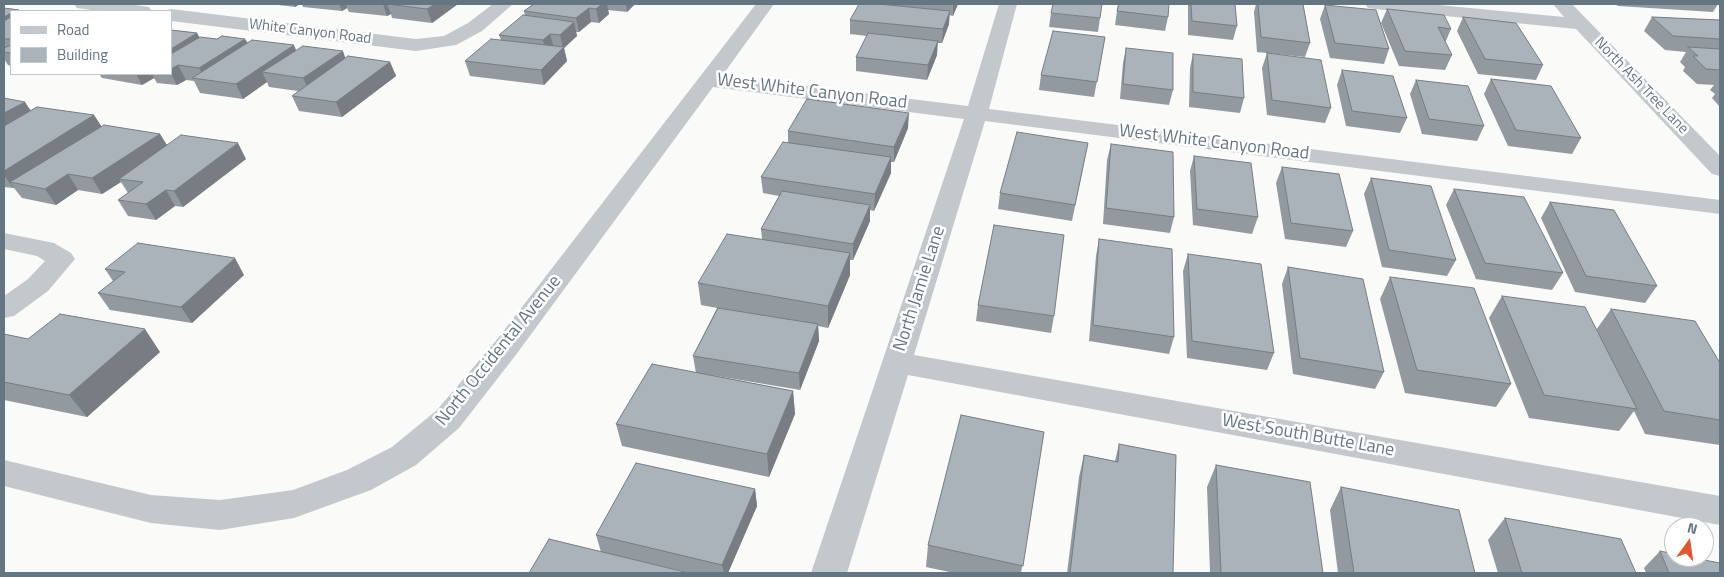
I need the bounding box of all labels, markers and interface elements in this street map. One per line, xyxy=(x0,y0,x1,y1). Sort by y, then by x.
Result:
legend xyxy=(10,10,172,75)
street label: White Canyon Road xyxy=(248,16,372,48)
text: Road xyxy=(57,18,89,41)
street label: North Ash Tree Lane xyxy=(1590,34,1692,138)
text: Building xyxy=(57,43,108,66)
street label: West White Canyon Road xyxy=(716,70,908,114)
street label: West White Canyon Road xyxy=(1118,121,1310,165)
street label: North Jamie Lane xyxy=(890,224,950,354)
street label: North Occidental Avenue xyxy=(432,271,566,431)
street label: West South Butte Lane xyxy=(1220,410,1396,462)
north arrow xyxy=(1664,517,1714,567)
text: N xyxy=(1685,517,1700,539)

